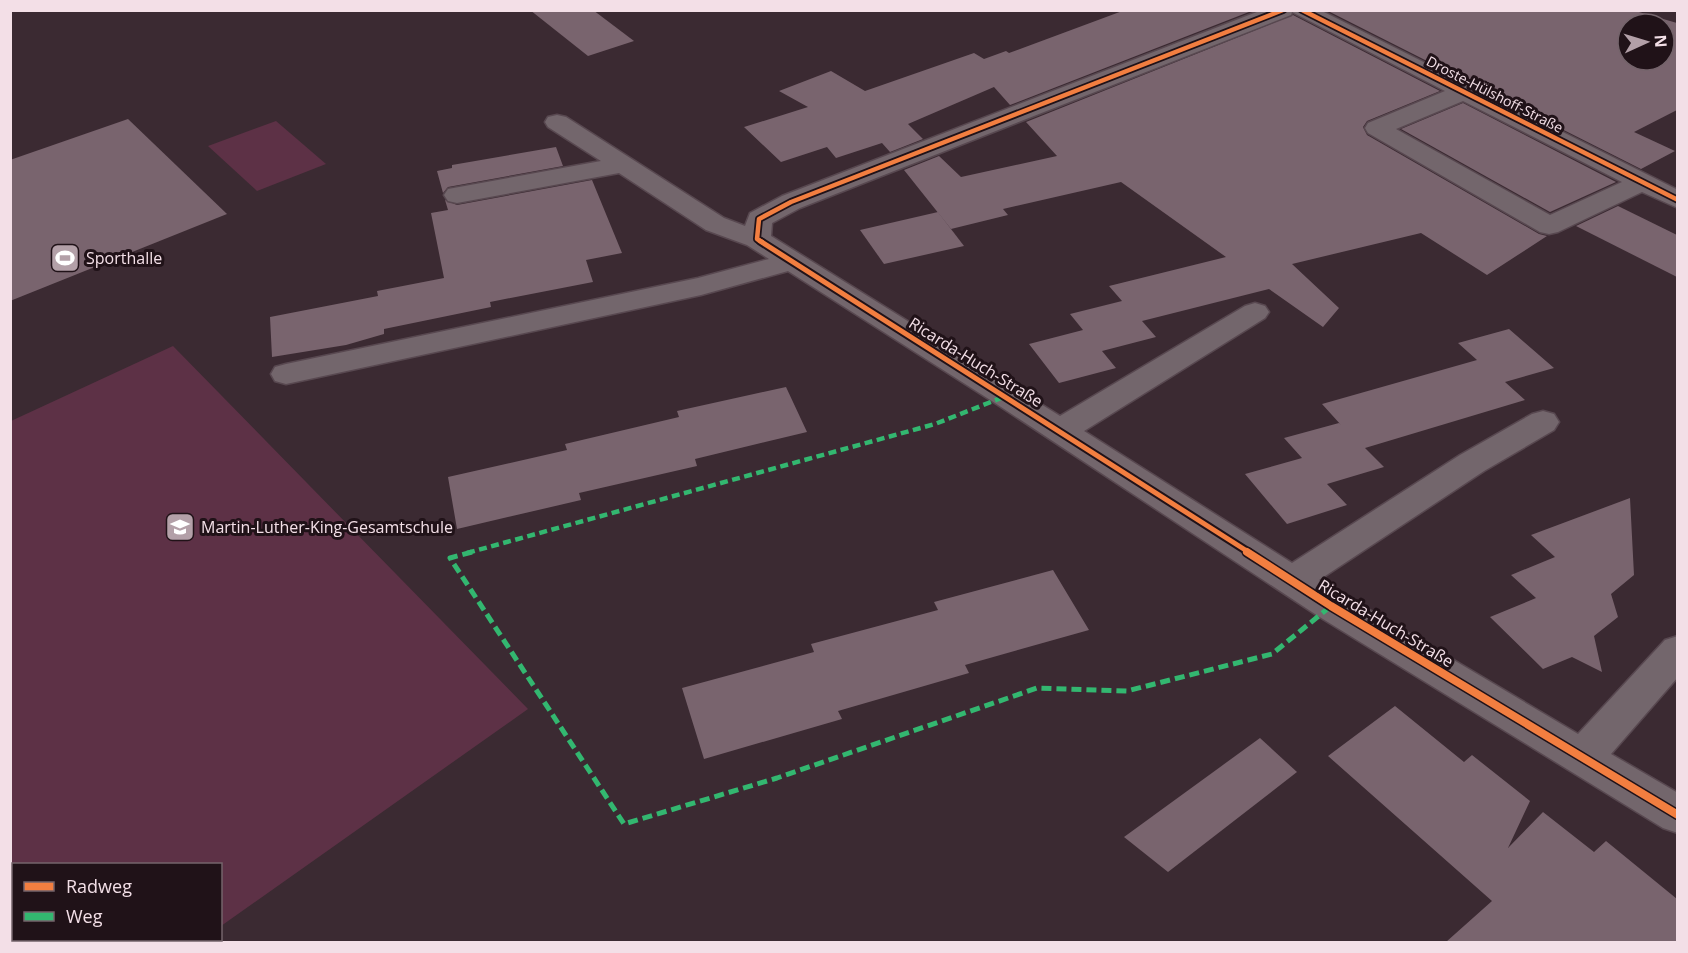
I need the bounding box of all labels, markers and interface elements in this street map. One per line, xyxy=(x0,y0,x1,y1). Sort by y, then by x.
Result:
north arrow xyxy=(1616,12,1676,72)
text: N xyxy=(1650,34,1672,48)
street label: Droste-Hülshoff-Straße xyxy=(1423,51,1567,137)
sports icon: Sporthalle xyxy=(49,242,81,274)
place label: Sporthalle xyxy=(86,247,162,269)
street label: Ricarda-Huch-Straße xyxy=(905,312,1047,412)
school or university icon: Martin-Luther-King-Gesamtschule xyxy=(164,511,196,543)
place label: Martin-Luther-King-Gesamtschule xyxy=(201,516,453,538)
street label: Ricarda-Huch-Straße xyxy=(1314,574,1458,672)
legend xyxy=(12,863,222,941)
text: Radweg xyxy=(66,874,132,898)
text: Weg xyxy=(66,904,103,928)

